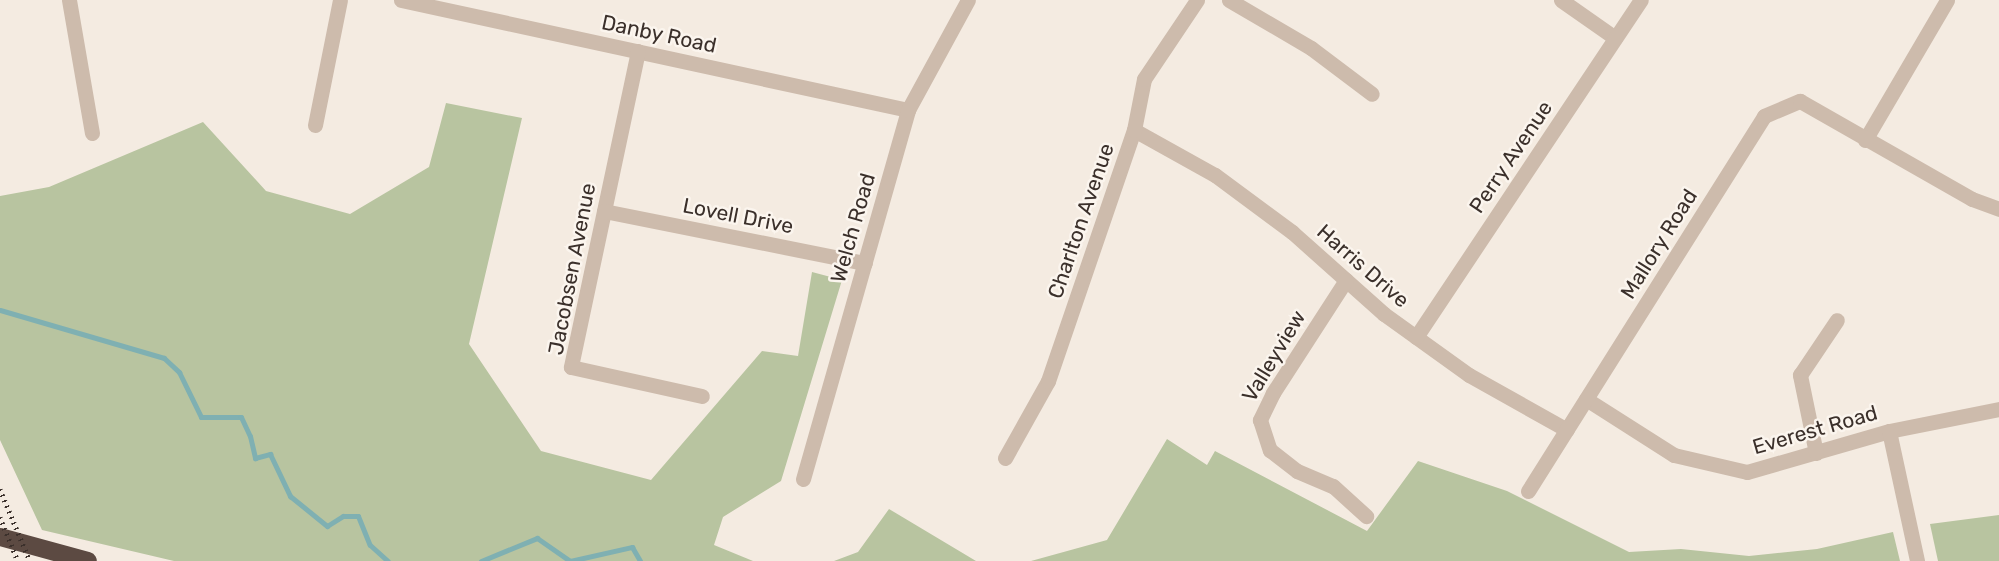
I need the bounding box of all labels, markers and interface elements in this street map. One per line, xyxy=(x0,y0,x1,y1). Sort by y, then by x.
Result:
street label: Danby Road xyxy=(599,9,719,59)
street label: Perry Avenue xyxy=(1464,96,1558,218)
street label: Charlton Avenue xyxy=(1043,140,1119,302)
street label: Welch Road xyxy=(825,170,881,286)
street label: Jacobsen Avenue xyxy=(543,181,601,357)
street label: Mallory Road xyxy=(1615,184,1703,304)
street label: Lovell Drive xyxy=(681,193,795,239)
street label: Harris Drive xyxy=(1312,219,1414,313)
street label: Valleyview xyxy=(1237,306,1311,406)
street label: Everest Road xyxy=(1750,400,1880,460)

